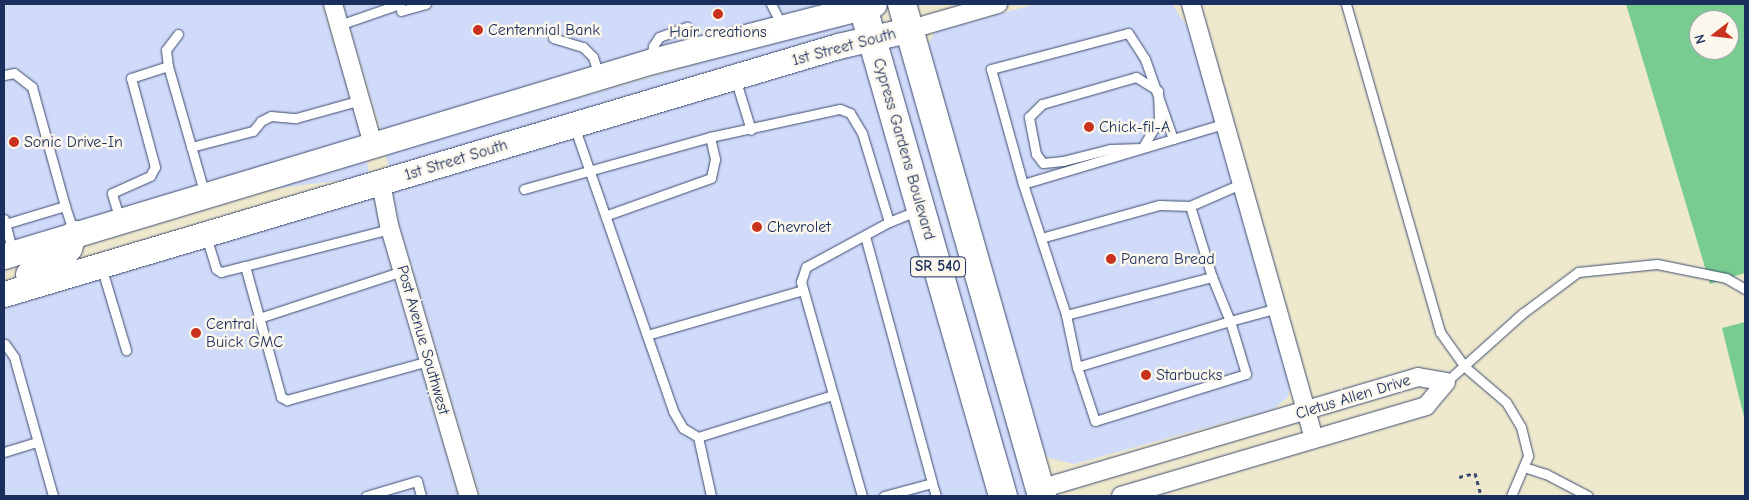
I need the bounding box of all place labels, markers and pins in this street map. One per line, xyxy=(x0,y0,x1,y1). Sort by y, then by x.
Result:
marker: Hair creations xyxy=(712,8,724,20)
place label: Centennial Bank xyxy=(488,20,600,40)
place label: Hair creations xyxy=(669,22,767,42)
marker: Centennial Bank xyxy=(472,24,484,36)
place label: Chick-fil-A xyxy=(1099,117,1170,137)
marker: Chick-fil-A xyxy=(1083,121,1095,133)
place label: Sonic Drive-In xyxy=(24,132,123,152)
marker: Sonic Drive-In xyxy=(8,136,20,148)
place label: Chevrolet xyxy=(767,217,831,237)
marker: Chevrolet xyxy=(751,221,763,233)
place label: Panera Bread xyxy=(1121,249,1215,269)
marker: Panera Bread xyxy=(1105,253,1117,265)
place label: Central Buick GMC xyxy=(206,314,283,352)
marker: Central Buick GMC xyxy=(190,327,202,339)
place label: Starbucks xyxy=(1156,365,1222,385)
marker: Starbucks xyxy=(1140,369,1152,381)

